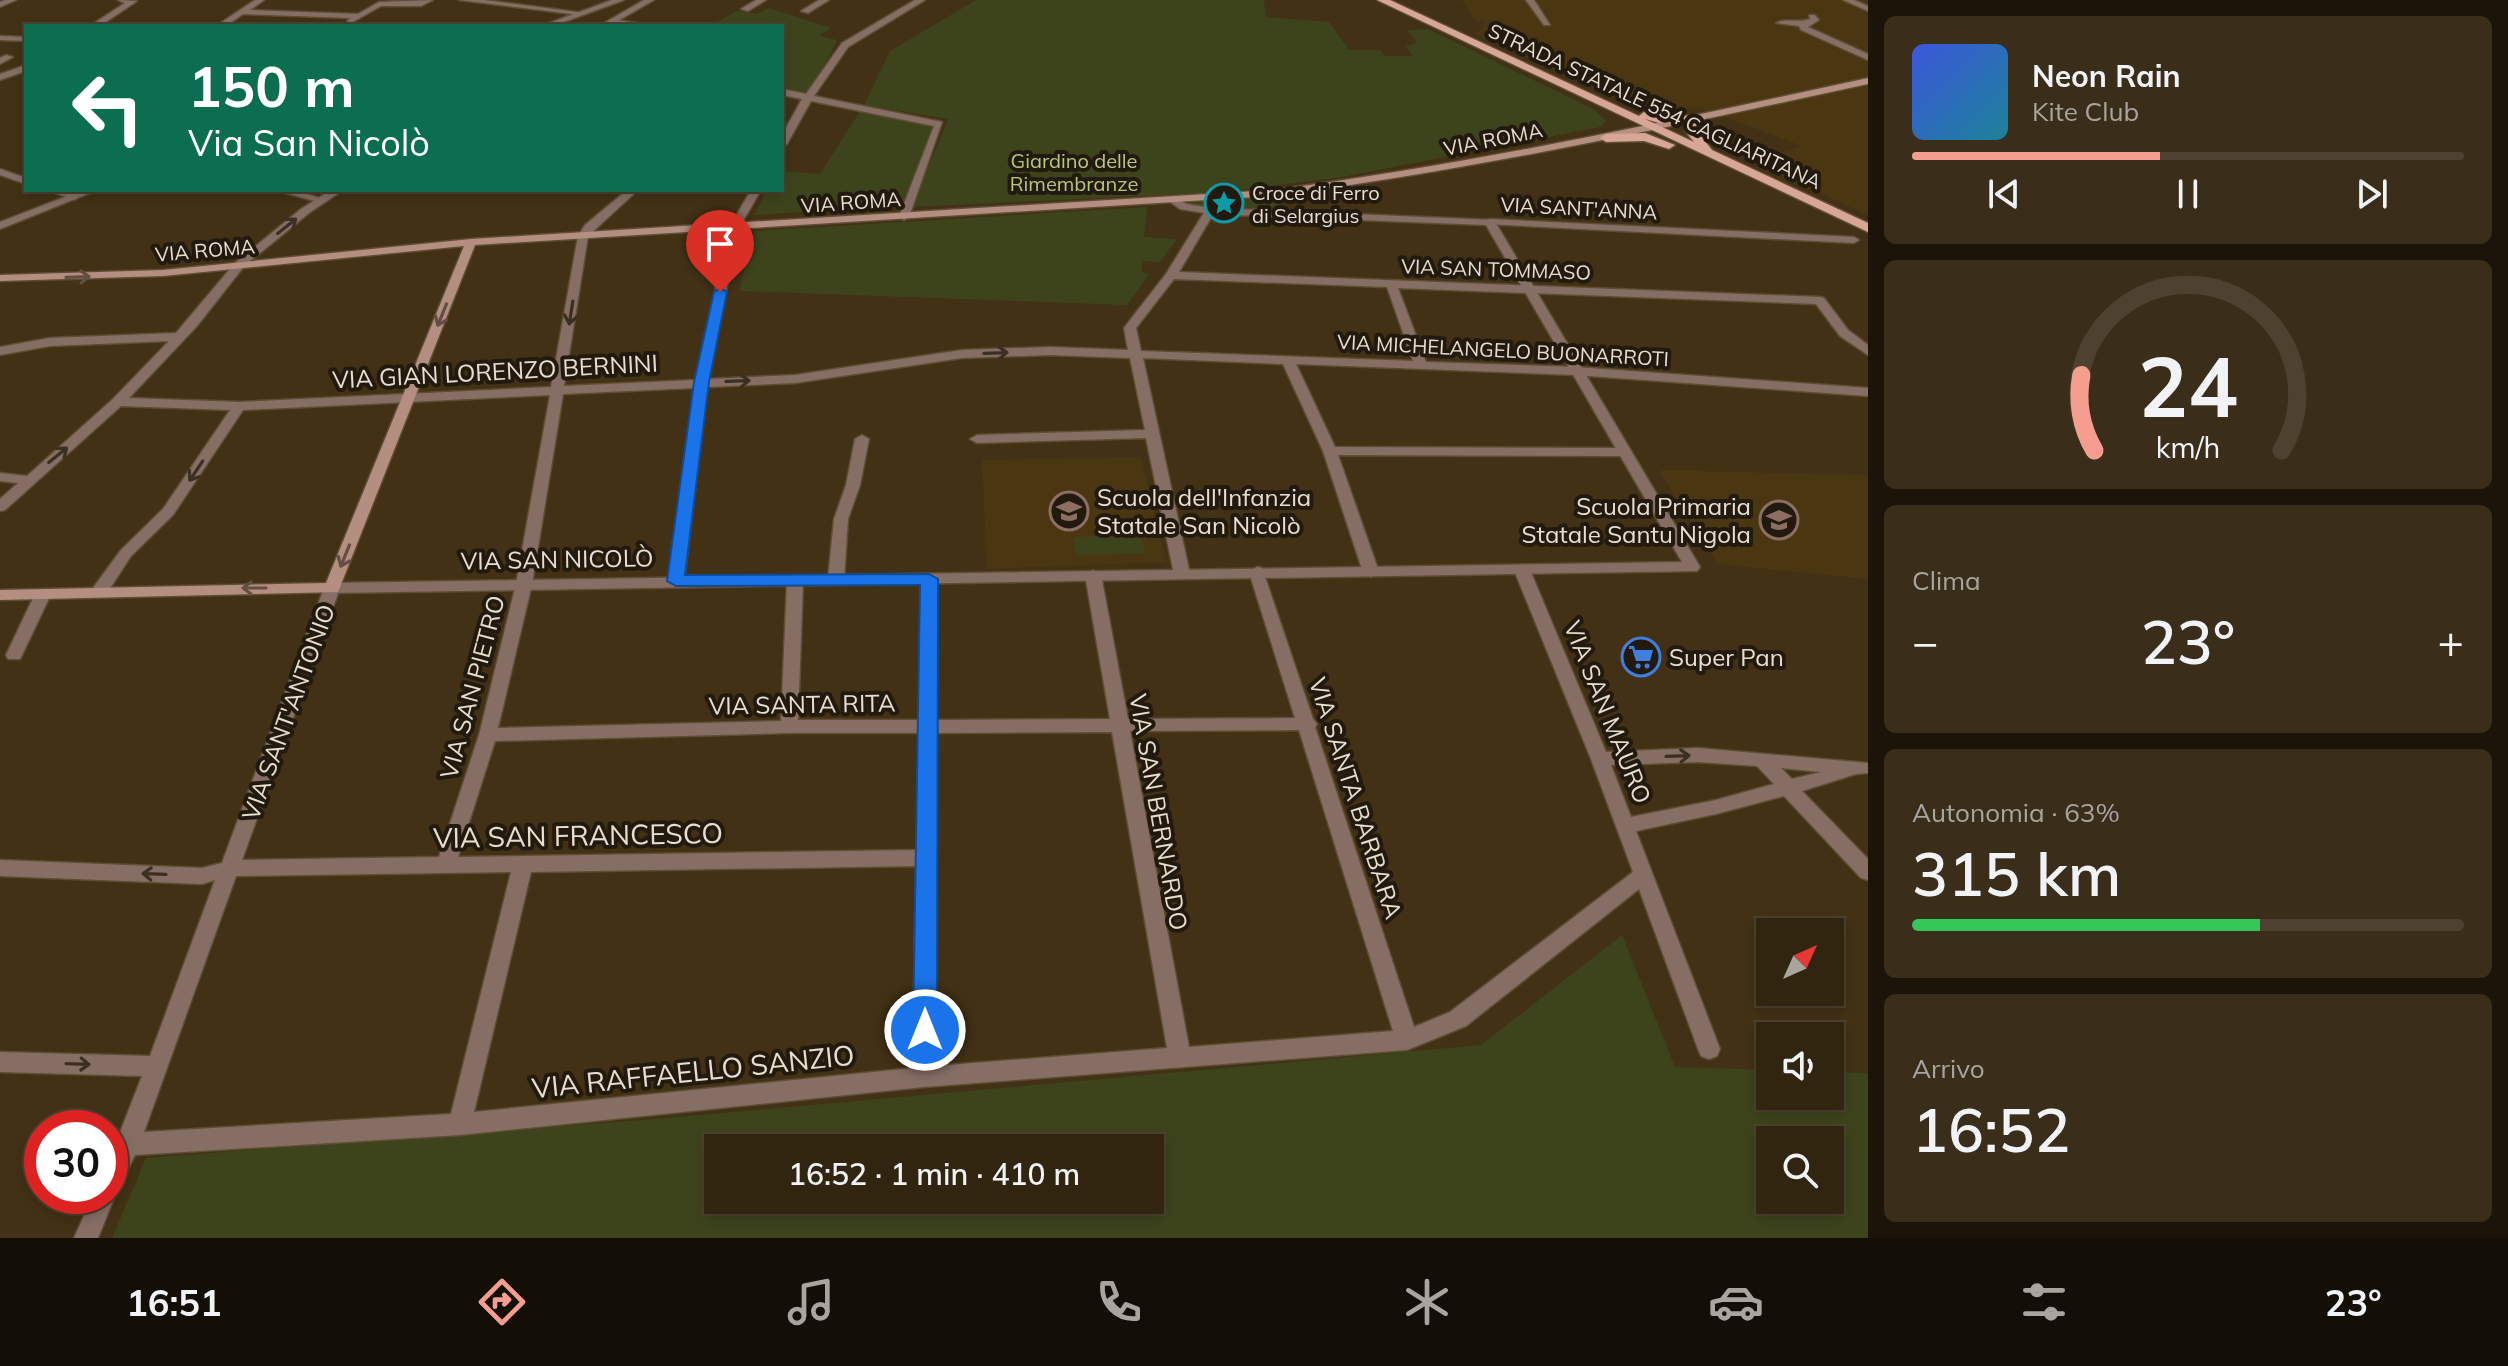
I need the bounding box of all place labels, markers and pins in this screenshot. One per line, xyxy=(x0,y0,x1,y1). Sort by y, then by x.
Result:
place label: Croce di Ferro di Selargius xyxy=(1252,180,1380,228)
place icon: Croce di Ferro di Selargius xyxy=(1203,182,1245,224)
pin xyxy=(686,210,754,292)
place label: Scuola dell'Infanzia Statale San Nicolò xyxy=(1097,482,1311,540)
school or university icon: Scuola dell'Infanzia Statale San Nicolò xyxy=(1048,490,1090,532)
place label: Scuola Primaria Statale Santu Nigola xyxy=(1522,491,1751,549)
school or university icon: Scuola Primaria Statale Santu Nigola xyxy=(1758,499,1800,541)
supermarket icon: Super Pan xyxy=(1620,636,1662,678)
place label: Super Pan xyxy=(1669,642,1784,672)

